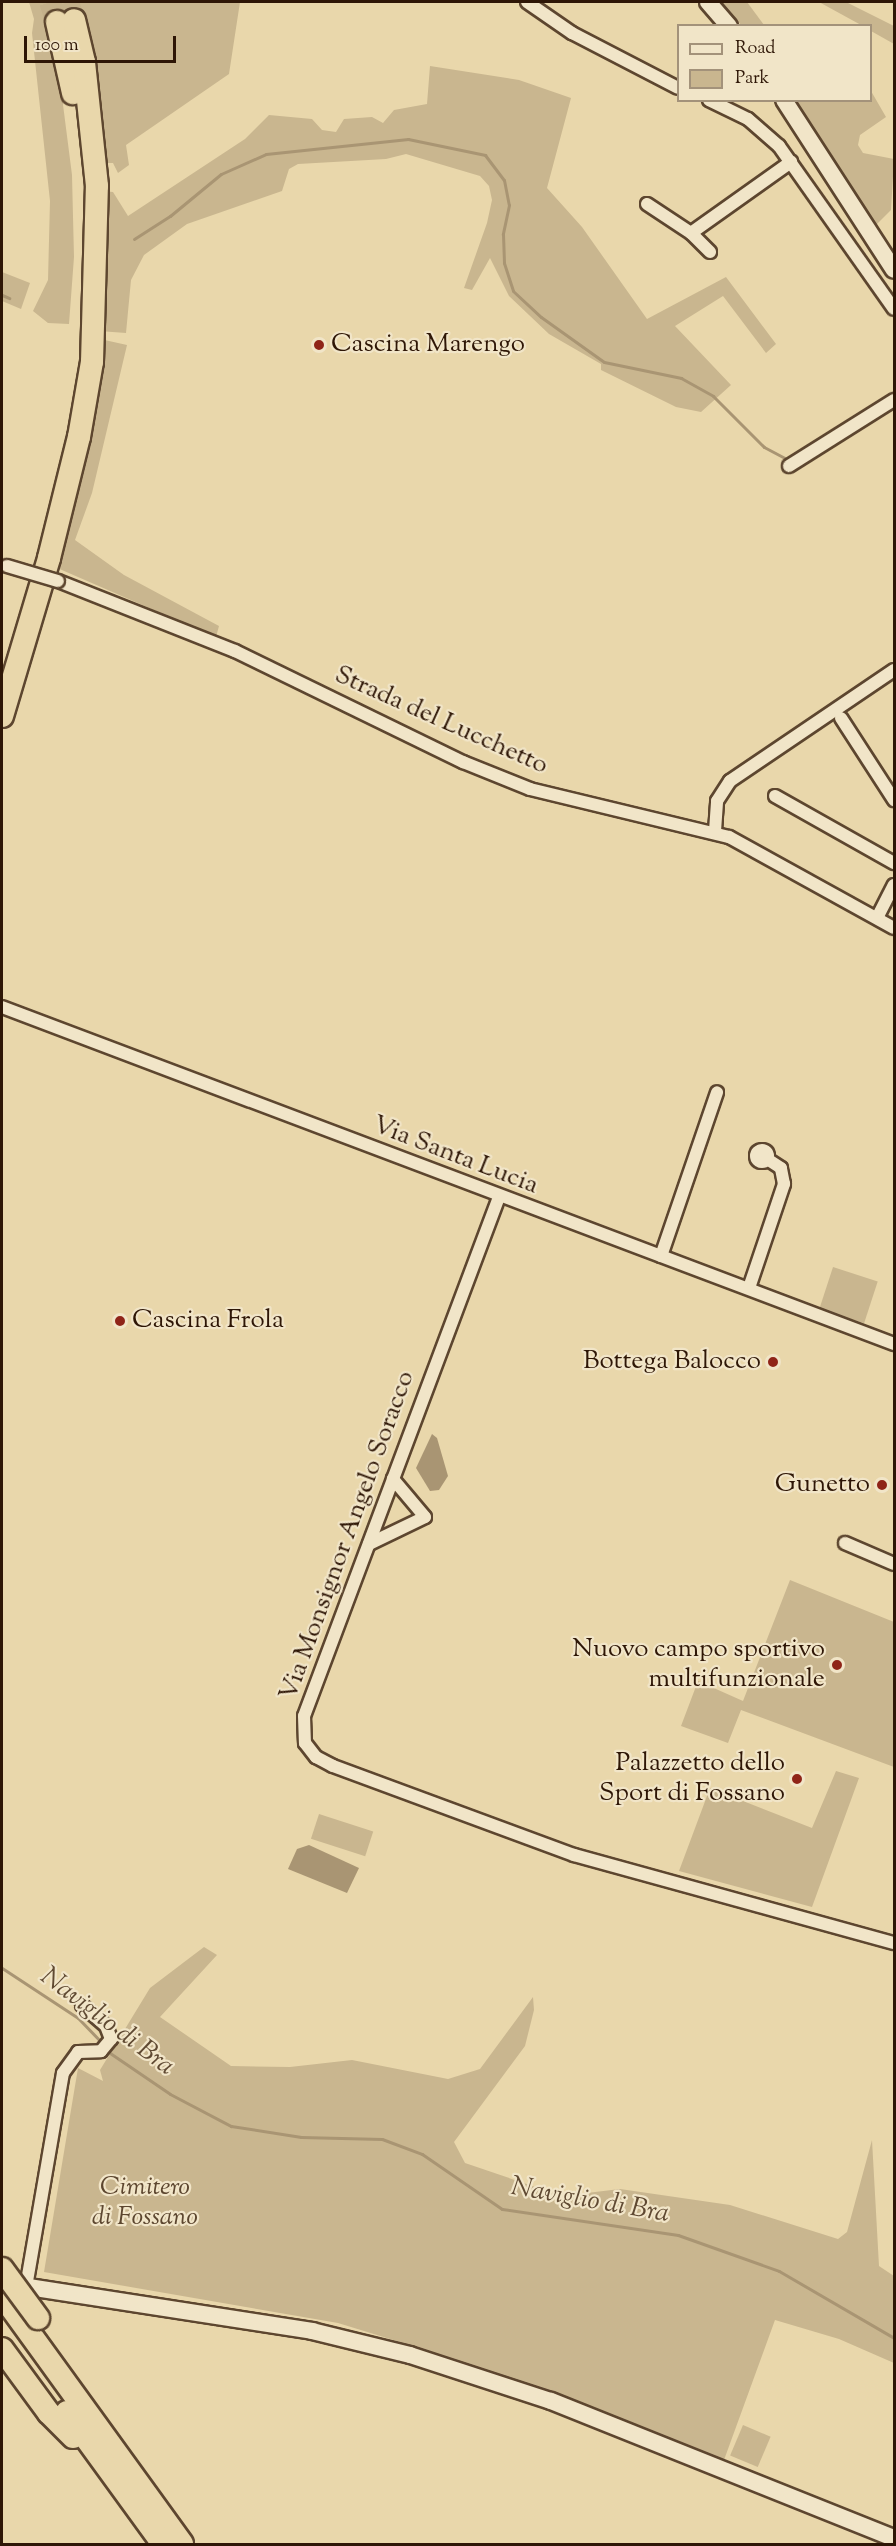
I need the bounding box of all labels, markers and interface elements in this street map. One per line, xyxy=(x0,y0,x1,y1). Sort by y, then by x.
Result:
scale bar xyxy=(27,24,178,62)
legend xyxy=(677,24,872,102)
text: 100 m xyxy=(35,33,79,59)
text: Road xyxy=(735,36,775,62)
text: Park xyxy=(735,66,769,92)
place label: Cascina Marengo xyxy=(331,329,525,361)
marker: Cascina Marengo xyxy=(312,338,326,352)
street label: Strada del Lucchetto xyxy=(330,660,552,782)
street label: Via Santa Lucia xyxy=(368,1110,542,1202)
place label: Cascina Frola xyxy=(132,1305,284,1337)
marker: Cascina Frola xyxy=(113,1314,127,1328)
place label: Bottega Balocco xyxy=(583,1346,761,1378)
marker: Bottega Balocco xyxy=(766,1355,780,1369)
street label: Via Monsignor Angelo Soracco xyxy=(274,1367,422,1705)
place label: Gunetto xyxy=(775,1469,870,1501)
marker: Gunetto xyxy=(875,1478,889,1492)
place label: Nuovo campo sportivo multifunzionale xyxy=(572,1634,825,1696)
marker: Nuovo campo sportivo multifunzionale xyxy=(830,1658,844,1672)
place label: Palazzetto dello Sport di Fossano xyxy=(599,1748,785,1810)
marker: Palazzetto dello Sport di Fossano xyxy=(790,1772,804,1786)
water label: Naviglio di Bra xyxy=(33,1961,181,2083)
water label: Naviglio di Bra xyxy=(508,2171,672,2231)
park label: Cimitero di Fossano xyxy=(92,2172,198,2234)

